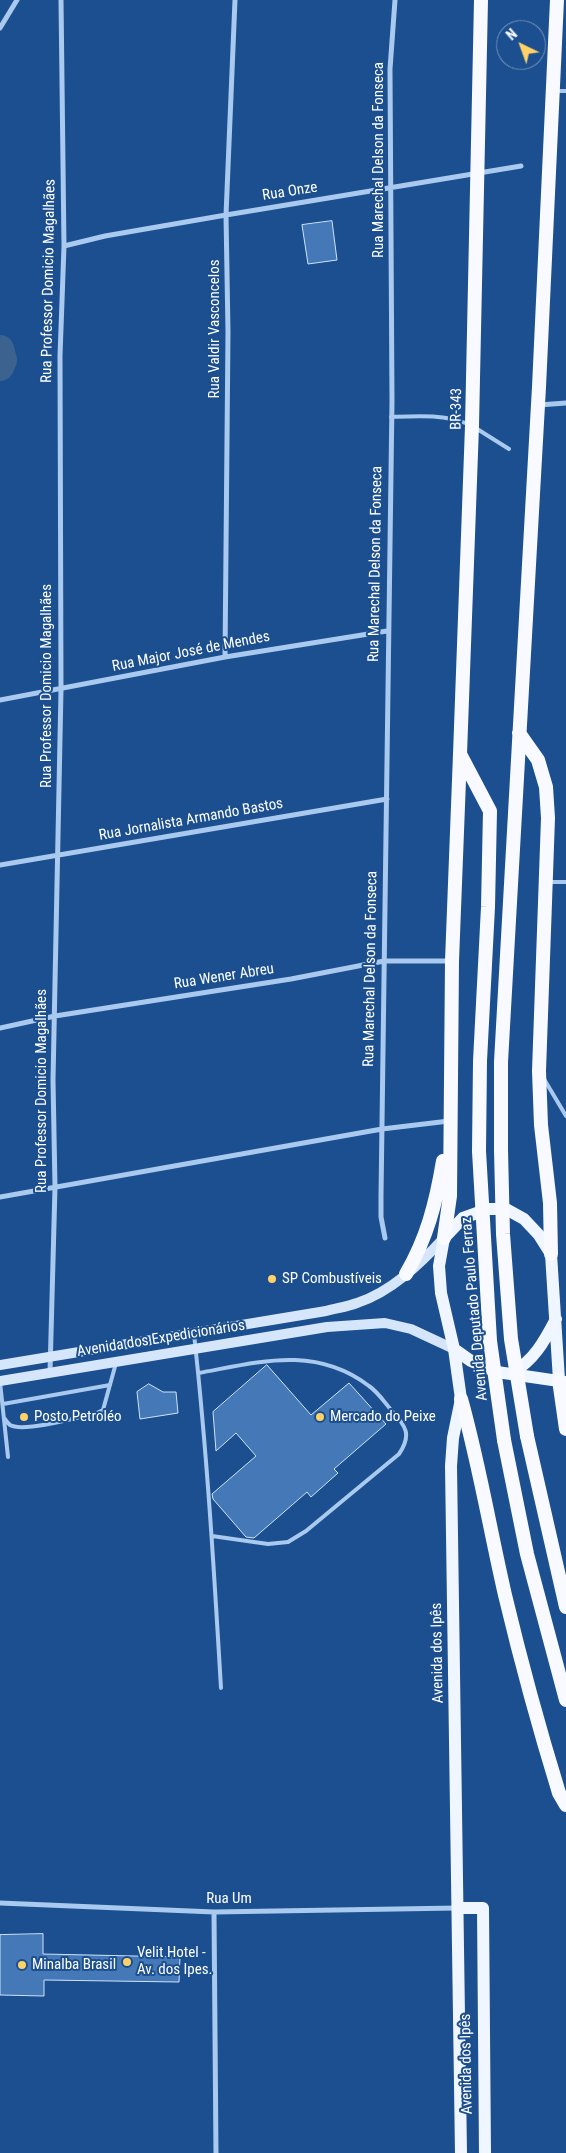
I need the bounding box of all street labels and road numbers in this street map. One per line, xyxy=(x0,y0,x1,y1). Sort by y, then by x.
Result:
street label: Rua Marechal Delson da Fonseca xyxy=(370,62,388,258)
street label: Rua Professor Domicio Magalhães xyxy=(38,179,60,383)
street label: Rua Onze xyxy=(261,179,319,205)
street label: Rua Valdir Vasconcelos xyxy=(206,259,224,399)
street label: BR-343 xyxy=(448,388,466,430)
street label: Rua Marechal Delson da Fonseca xyxy=(365,466,387,662)
street label: Rua Professor Domicio Magalhães xyxy=(38,584,56,788)
street label: Rua Major José de Mendes xyxy=(111,628,271,676)
street label: Rua Jornalista Armando Bastos xyxy=(98,795,284,845)
street label: Rua Marechal Delson da Fonseca xyxy=(360,871,382,1067)
street label: Rua Wener Abreu xyxy=(173,960,275,994)
street label: Rua Professor Domicio Magalhães xyxy=(33,989,51,1193)
street label: Avenida Deputado Paulo Ferraz xyxy=(458,1216,492,1402)
street label: Avenida dos Expedicionários xyxy=(76,1317,246,1361)
street label: Avenida dos Ipês xyxy=(428,1603,448,1703)
street label: Rua Um xyxy=(206,1890,252,1908)
street label: Avenida dos Ipês xyxy=(457,2014,477,2114)

